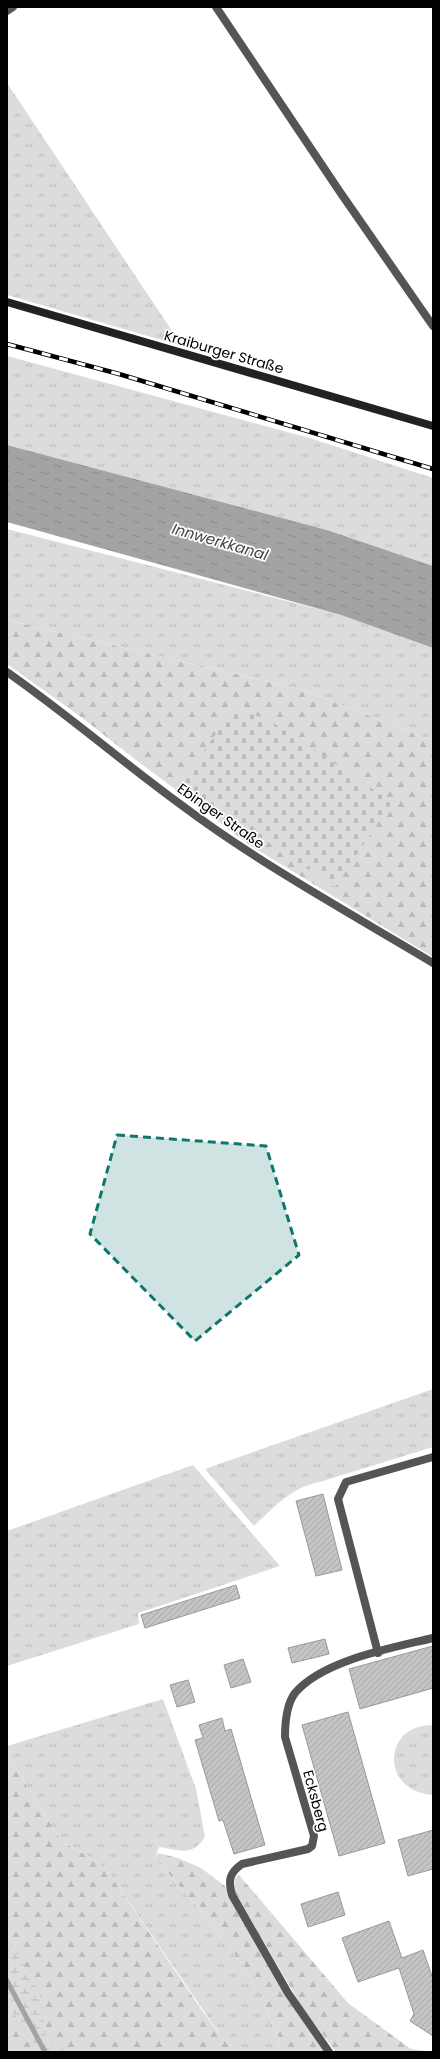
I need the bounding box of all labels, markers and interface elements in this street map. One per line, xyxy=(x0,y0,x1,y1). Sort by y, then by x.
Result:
street label: Kraiburger Straße xyxy=(162,325,286,379)
water label: Innwerkkanal xyxy=(170,518,271,565)
street label: Ebinger Straße xyxy=(173,778,269,854)
street label: Ecksberg xyxy=(298,1768,334,1834)

